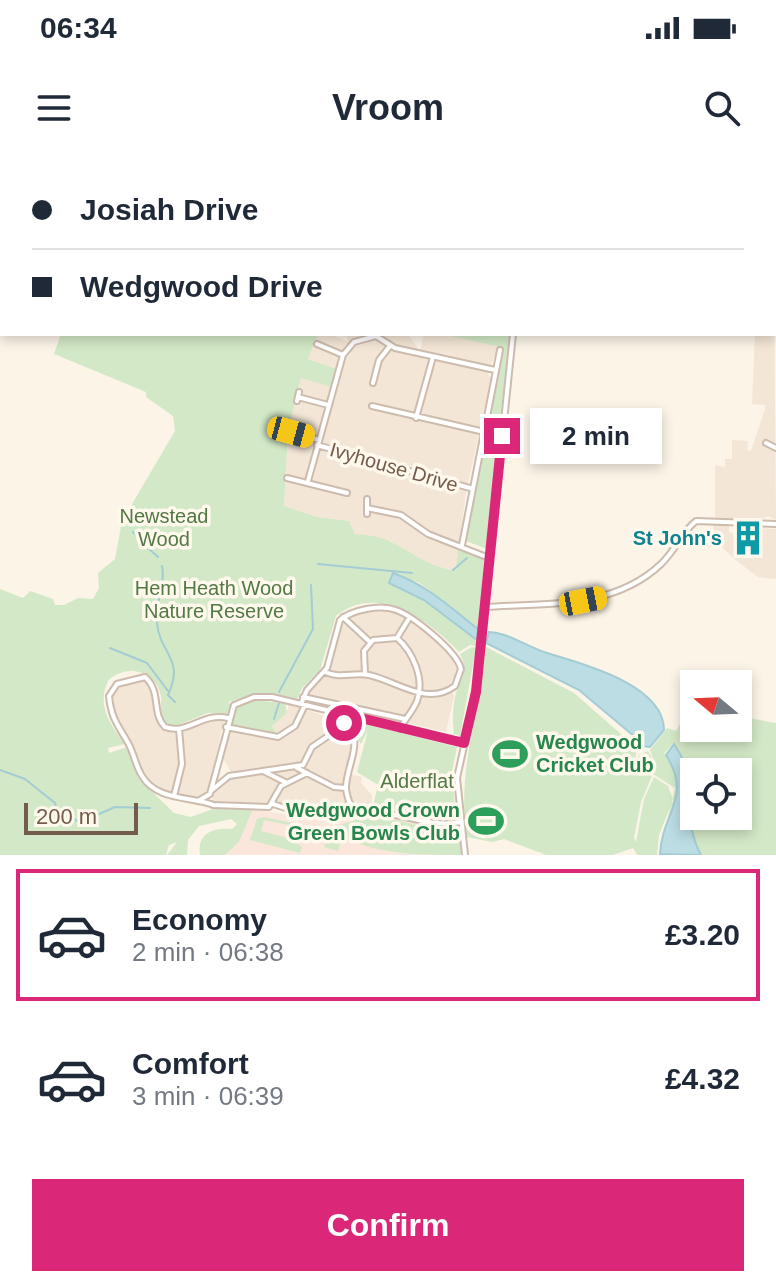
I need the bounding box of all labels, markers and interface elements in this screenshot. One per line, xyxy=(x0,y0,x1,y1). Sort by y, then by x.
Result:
text: 06:34 xyxy=(40,11,117,44)
icon: menu xyxy=(32,86,76,130)
icon: search xyxy=(700,86,744,130)
text: Vroom xyxy=(332,87,444,128)
text: Josiah Drive xyxy=(80,193,258,226)
text: Wedgwood Drive xyxy=(80,270,323,303)
callout: 2 min xyxy=(530,408,662,464)
car xyxy=(265,414,317,450)
route end xyxy=(484,418,520,454)
text: 2 min xyxy=(562,421,630,451)
street label: Ivyhouse Drive xyxy=(327,438,461,496)
park label: Newstead Wood xyxy=(120,505,208,550)
building icon: St John's xyxy=(729,519,767,557)
place label: St John's xyxy=(633,527,722,549)
park label: Hem Heath Wood Nature Reserve xyxy=(135,577,293,622)
car xyxy=(557,585,609,617)
north arrow xyxy=(680,670,752,742)
map controls xyxy=(680,670,752,830)
route start xyxy=(326,705,362,741)
place label: Wedgwood Cricket Club xyxy=(536,731,654,776)
sports icon: Wedgwood Cricket Club xyxy=(491,735,529,773)
button: locate xyxy=(680,758,752,830)
park label: Alderflat xyxy=(380,770,454,792)
scale bar xyxy=(24,799,138,835)
place label: Wedgwood Crown Green Bowls Club xyxy=(286,799,460,844)
sports icon: Wedgwood Crown Green Bowls Club xyxy=(467,802,505,840)
text: 200 m xyxy=(36,804,97,829)
icon: car xyxy=(36,899,108,971)
text: Economy xyxy=(132,903,267,936)
text: £3.20 xyxy=(665,918,740,951)
text: 2 min · 06:38 xyxy=(132,937,284,967)
icon: car xyxy=(36,1043,108,1115)
text: Comfort xyxy=(132,1047,249,1080)
text: £4.32 xyxy=(665,1062,740,1095)
text: 3 min · 06:39 xyxy=(132,1081,284,1111)
button: Confirm xyxy=(32,1179,744,1271)

